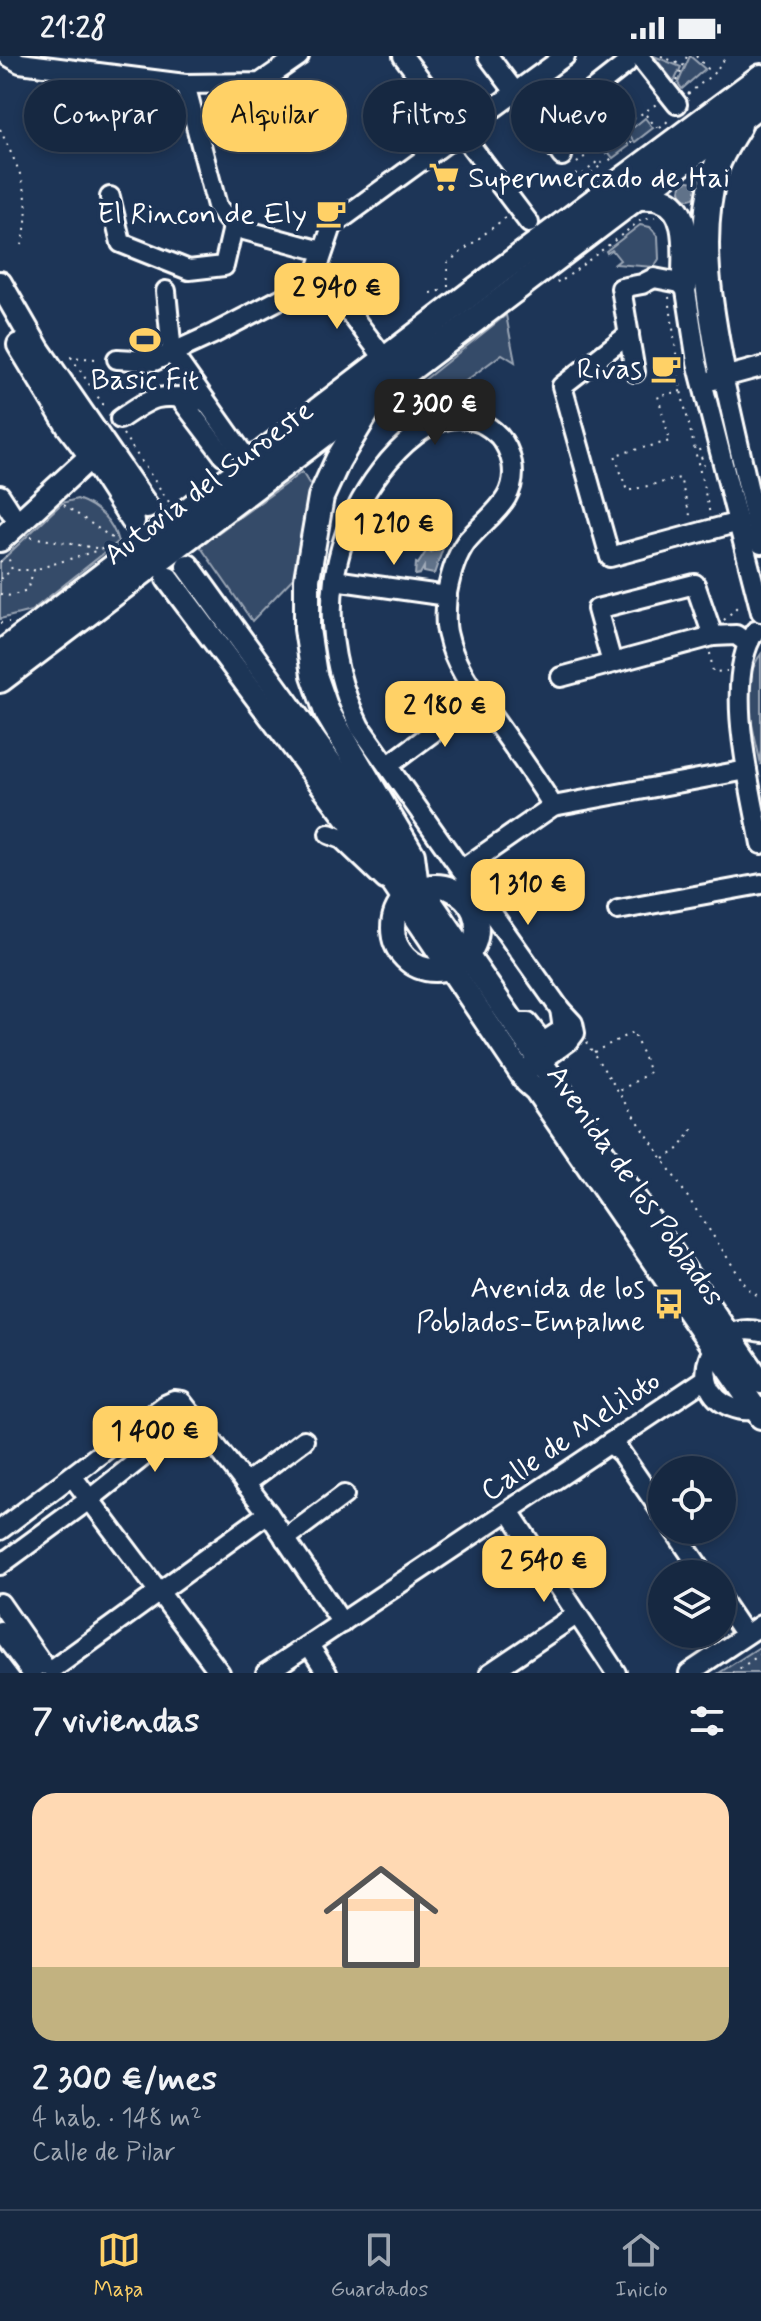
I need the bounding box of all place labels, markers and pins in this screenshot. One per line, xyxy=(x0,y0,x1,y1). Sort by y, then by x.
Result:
place label: Supermercado de Hai xyxy=(468,159,730,198)
supermarket icon: Supermercado de Hai xyxy=(427,160,461,194)
place label: El Rincon de Ely xyxy=(97,195,307,234)
cafe icon: El Rincon de Ely xyxy=(314,196,348,230)
pin: 2 940 € xyxy=(263,263,411,331)
sports icon: Basic Fit xyxy=(128,323,162,357)
place label: Rivas xyxy=(577,350,642,389)
cafe icon: Rivas xyxy=(649,351,683,385)
place label: Basic Fit xyxy=(91,361,199,400)
pin: 2 300 € xyxy=(361,379,509,447)
pin: 1 210 € xyxy=(320,499,468,567)
pin: 2 180 € xyxy=(371,681,519,749)
pin: 1 310 € xyxy=(454,859,602,927)
place label: Avenida de los Poblados-Empalme xyxy=(416,1269,645,1342)
bus stop icon: Avenida de los Poblados-Empalme xyxy=(652,1287,686,1321)
pin: 1 400 € xyxy=(81,1406,229,1474)
pin: 2 540 € xyxy=(470,1536,618,1604)

